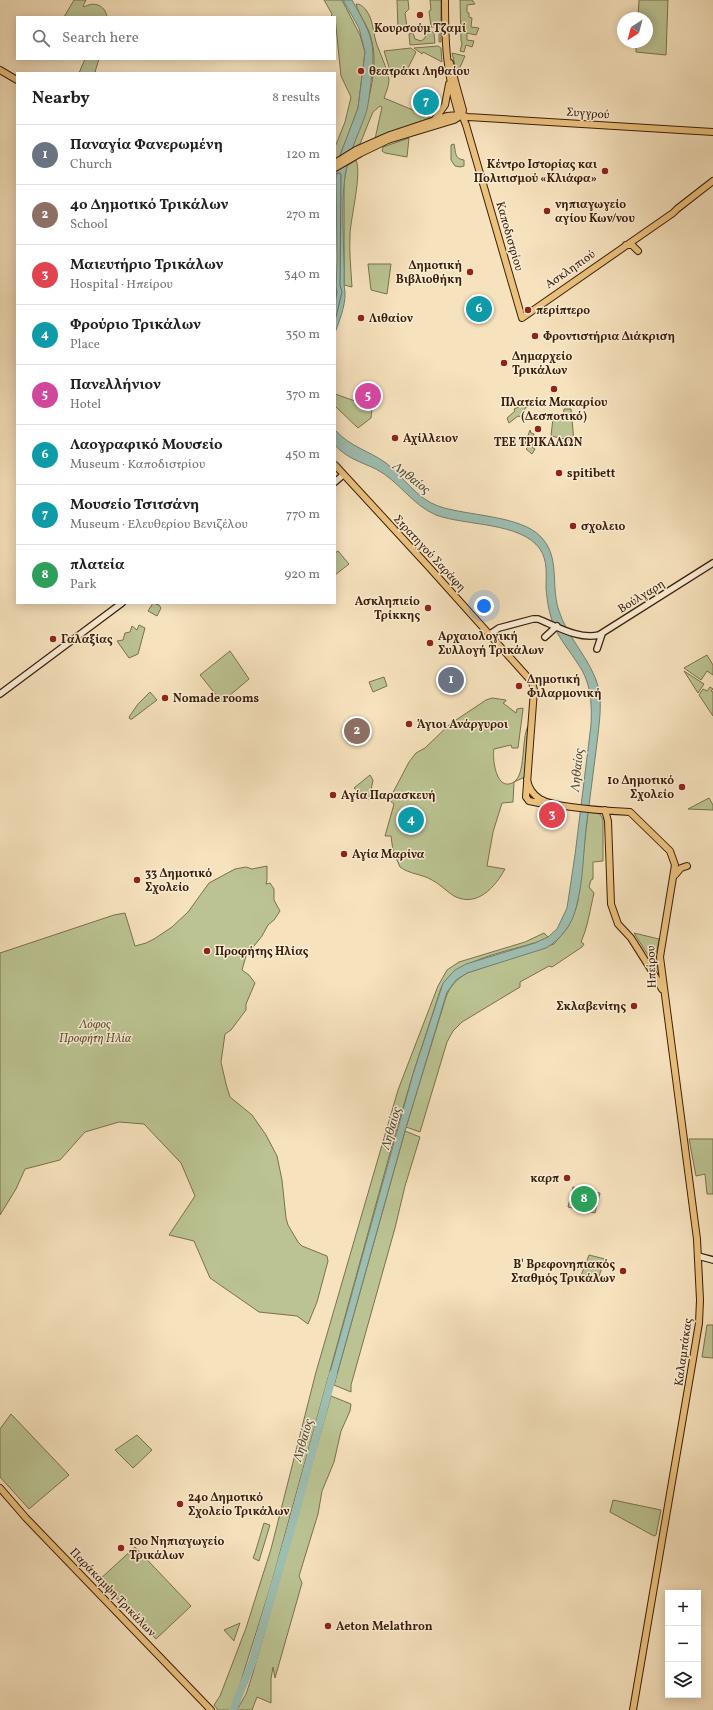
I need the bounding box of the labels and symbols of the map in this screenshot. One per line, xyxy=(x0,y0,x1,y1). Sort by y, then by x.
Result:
marker: Κουρσούμ Τζαμί xyxy=(415,10,425,20)
north arrow xyxy=(617,12,653,48)
place label: Κουρσούμ Τζαμί xyxy=(374,21,467,37)
place label: θεατράκι Ληθαίου xyxy=(369,64,470,80)
marker: θεατράκι Ληθαίου xyxy=(356,66,366,76)
pin: 7 xyxy=(413,87,439,117)
street label: Συγγρού xyxy=(566,105,610,124)
place label: Κέντρο Ιστορίας και Πολιτισμού «Κλιάφα» xyxy=(474,157,598,187)
marker: Κέντρο Ιστορίας και Πολιτισμού «Κλιάφα» xyxy=(600,166,610,176)
place label: νηπιαγωγείο αγίου Κων/νου xyxy=(555,197,635,227)
street label: Καποδιστρίου xyxy=(491,200,527,273)
marker: νηπιαγωγείο αγίου Κων/νου xyxy=(542,206,552,216)
street label: Ασκληπιού xyxy=(542,247,599,293)
place label: Δημοτική Βιβλιοθήκη xyxy=(396,258,462,288)
marker: Δημοτική Βιβλιοθήκη xyxy=(465,267,475,277)
pin: 6 xyxy=(466,294,492,324)
place label: περίπτερο xyxy=(536,303,590,319)
marker: περίπτερο xyxy=(523,305,533,315)
place label: Λιθαίον xyxy=(369,311,413,327)
marker: Λιθαίον xyxy=(356,313,366,323)
place label: Φροντιστήρια Διάκριση xyxy=(543,329,675,345)
marker: Φροντιστήρια Διάκριση xyxy=(530,331,540,341)
place label: Δημαρχείο Τρικάλων xyxy=(512,349,572,379)
marker: Δημαρχείο Τρικάλων xyxy=(499,358,509,368)
pin: 5 xyxy=(355,381,381,411)
marker: Πλατεία Μακαρίου (Δεσποτικό) xyxy=(549,384,559,394)
place label: Πλατεία Μακαρίου (Δεσποτικό) xyxy=(501,395,607,425)
marker: ΤΕΕ ΤΡΙΚΑΛΩΝ xyxy=(533,424,543,434)
place label: Αχίλλειον xyxy=(403,431,458,447)
marker: Αχίλλειον xyxy=(390,433,400,443)
place label: ΤΕΕ ΤΡΙΚΑΛΩΝ xyxy=(494,435,583,451)
water label: Ληθαίος xyxy=(387,457,434,500)
place label: spitibett xyxy=(567,466,616,482)
marker: spitibett xyxy=(554,468,564,478)
street label: Στρατηγού Σαράφη xyxy=(389,512,469,596)
place label: σχολειο xyxy=(581,519,626,535)
marker: σχολειο xyxy=(568,521,578,531)
street label: Βούλγαρη xyxy=(615,576,668,617)
place label: Ασκληπιείο Τρίκκης xyxy=(355,594,420,624)
your location xyxy=(474,596,494,616)
marker: Ασκληπιείο Τρίκκης xyxy=(423,603,433,613)
place label: Αρχαιολογική Συλλογή Τρικάλων xyxy=(438,629,544,659)
place label: Γαλαξίας xyxy=(61,632,113,648)
marker: Γαλαξίας xyxy=(48,634,58,644)
marker: Αρχαιολογική Συλλογή Τρικάλων xyxy=(425,638,435,648)
pin: 1 xyxy=(438,665,464,695)
place label: Δημοτική Φιλαρμονική xyxy=(527,672,602,702)
marker: Δημοτική Φιλαρμονική xyxy=(514,681,524,691)
place label: Nomade rooms xyxy=(173,691,259,707)
marker: Nomade rooms xyxy=(160,693,170,703)
pin: 2 xyxy=(344,716,370,746)
place label: Άγιοι Ανάργυροι xyxy=(417,717,509,733)
marker: Άγιοι Ανάργυροι xyxy=(404,719,414,729)
water label: Ληθαίος xyxy=(567,747,589,794)
place label: 1ο Δημοτικό Σχολείο xyxy=(607,773,674,803)
marker: 1ο Δημοτικό Σχολείο xyxy=(677,782,687,792)
place label: Αγία Παρασκευή xyxy=(341,788,436,804)
marker: Αγία Παρασκευή xyxy=(328,790,338,800)
pin: 3 xyxy=(539,800,565,830)
pin: 4 xyxy=(398,805,424,835)
place label: Αγία Μαρίνα xyxy=(352,847,425,863)
marker: Αγία Μαρίνα xyxy=(339,849,349,859)
place label: 33 Δημοτικό Σχολείο xyxy=(145,866,212,896)
marker: 33 Δημοτικό Σχολείο xyxy=(132,875,142,885)
place label: Προφήτης Ηλίας xyxy=(215,944,309,960)
street label: Ηπείρου xyxy=(643,945,661,989)
marker: Προφήτης Ηλίας xyxy=(202,946,212,956)
place label: Σκλαβενίτης xyxy=(556,999,626,1015)
marker: Σκλαβενίτης xyxy=(629,1001,639,1011)
park label: Λόφος Προφήτη Ηλία xyxy=(59,1017,132,1047)
water label: Ληθαίος xyxy=(377,1104,407,1153)
place label: καρπ xyxy=(530,1171,559,1187)
marker: καρπ xyxy=(562,1173,572,1183)
pin: 8 xyxy=(571,1184,597,1214)
place label: Β' Βρεφονηπιακός Σταθμός Τρικάλων xyxy=(511,1257,615,1287)
marker: Β' Βρεφονηπιακός Σταθμός Τρικάλων xyxy=(618,1266,628,1276)
street label: Καλαμπάκας xyxy=(671,1317,697,1387)
water label: Ληθαίος xyxy=(289,1416,319,1465)
place label: 24ο Δημοτικό Σχολείο Τρικάλων xyxy=(188,1490,289,1520)
marker: 24ο Δημοτικό Σχολείο Τρικάλων xyxy=(175,1499,185,1509)
place label: 10ο Νηπιαγωγείο Τρικάλων xyxy=(129,1534,224,1564)
marker: 10ο Νηπιαγωγείο Τρικάλων xyxy=(116,1543,126,1553)
street label: Παράκαμψη Τρικάλων xyxy=(66,1545,159,1641)
place label: Aeton Melathron xyxy=(336,1619,433,1635)
marker: Aeton Melathron xyxy=(323,1621,333,1631)

